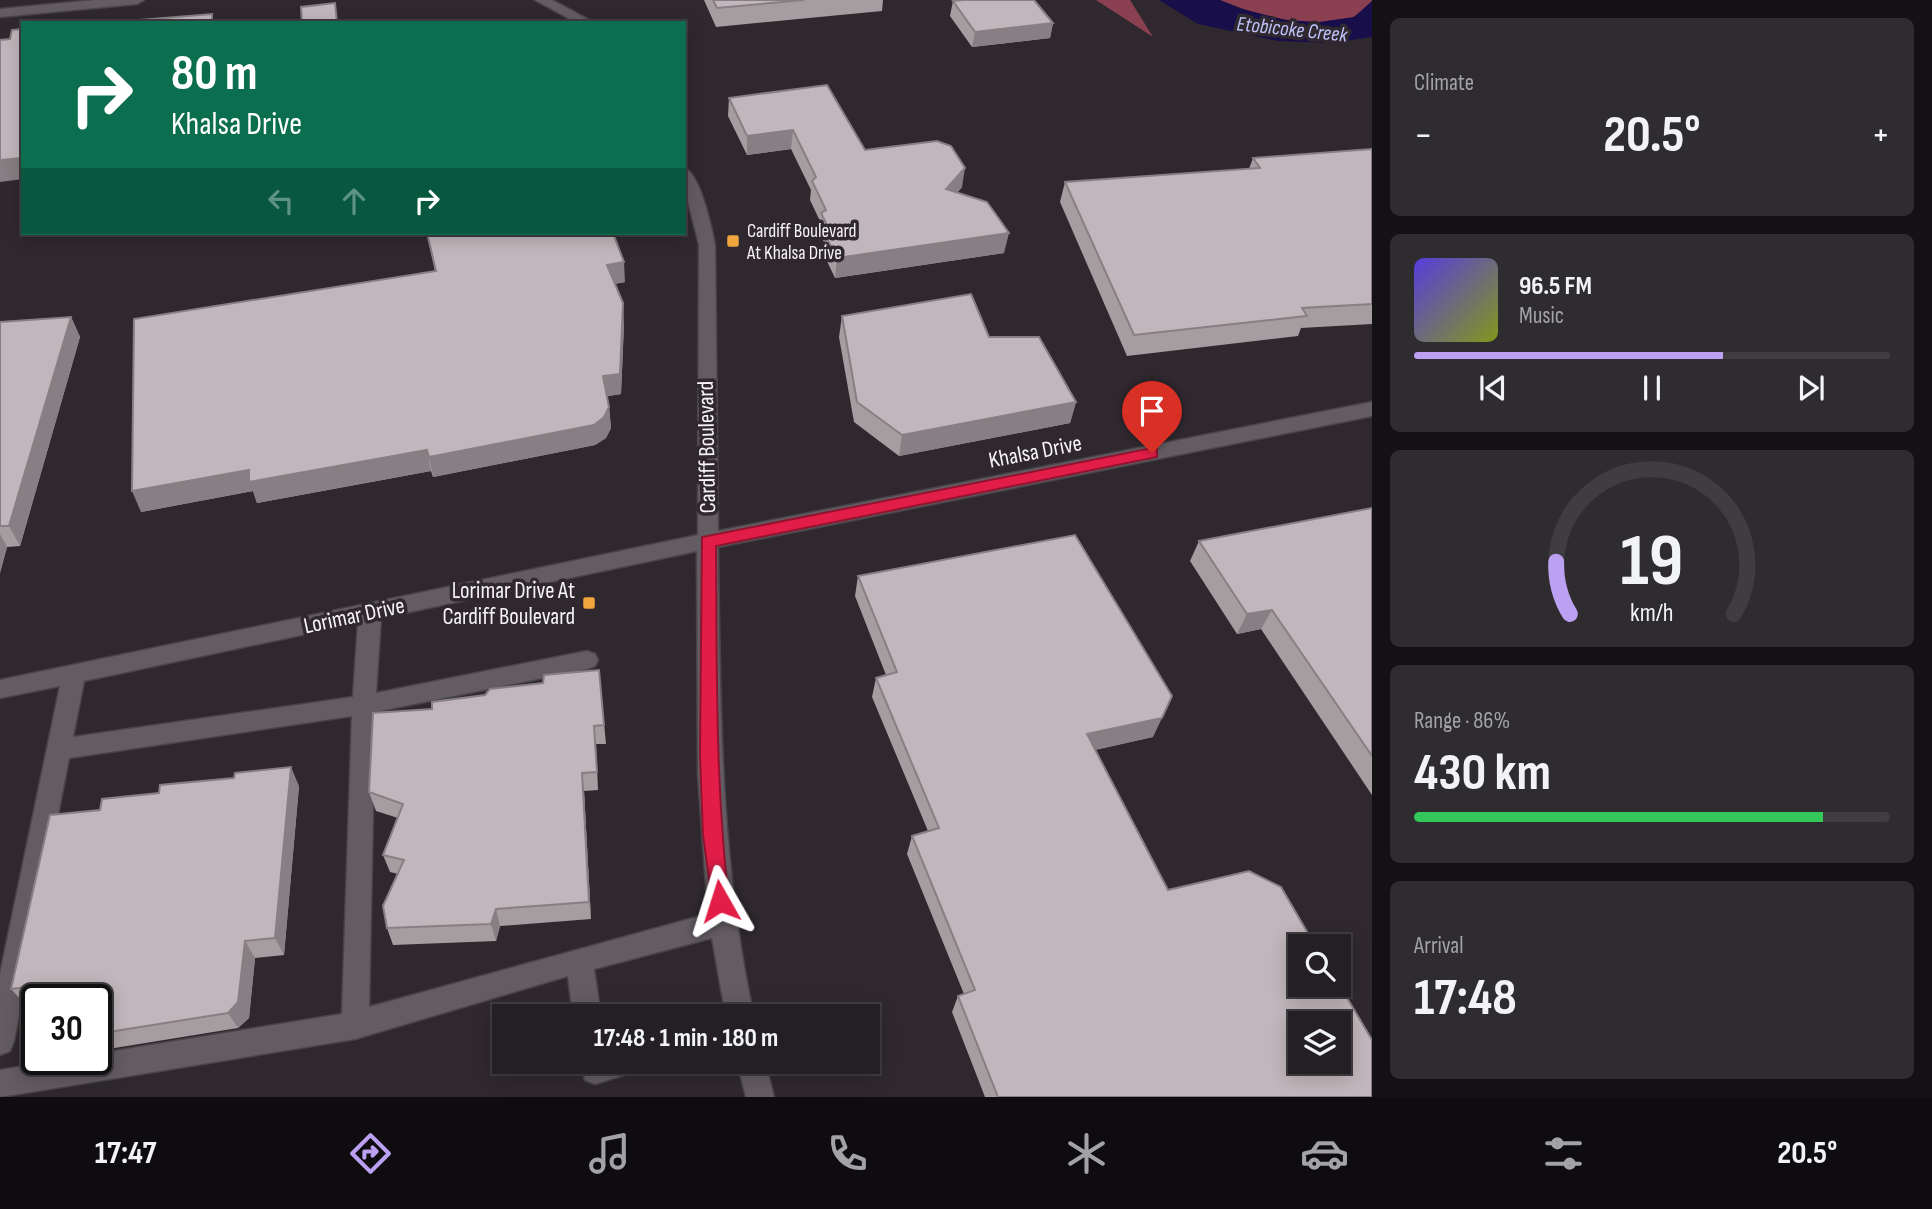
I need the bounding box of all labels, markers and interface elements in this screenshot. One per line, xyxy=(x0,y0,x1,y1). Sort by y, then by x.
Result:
water label: Etobicoke Creek xyxy=(1235,11,1350,48)
text: 80 m xyxy=(171,45,258,104)
icon: right xyxy=(56,49,147,140)
text: Climate xyxy=(1414,69,1474,97)
text: 20.5° xyxy=(1603,104,1701,167)
text: Khalsa Drive xyxy=(171,105,302,144)
text: − xyxy=(1414,113,1433,158)
text: + xyxy=(1871,113,1890,158)
icon: left xyxy=(262,182,300,220)
icon: ahead xyxy=(335,182,373,220)
icon: right xyxy=(408,182,446,220)
place label: Cardiff Boulevard At Khalsa Drive xyxy=(746,220,857,265)
marker: Cardiff Boulevard At Khalsa Drive xyxy=(725,233,741,249)
text: 96.5 FM xyxy=(1519,271,1592,302)
text: Music xyxy=(1519,302,1564,330)
icon: previous xyxy=(1474,369,1512,407)
icon: pause xyxy=(1633,369,1671,407)
icon: next xyxy=(1792,369,1830,407)
street label: Cardiff Boulevard xyxy=(692,380,722,514)
pin xyxy=(1122,381,1182,453)
icon: arrive xyxy=(1133,392,1171,430)
street label: Khalsa Drive xyxy=(986,429,1084,475)
text: 19 xyxy=(1620,519,1684,607)
place label: Lorimar Drive At Cardiff Boulevard xyxy=(442,577,575,631)
street label: Lorimar Drive xyxy=(301,592,407,640)
marker: Lorimar Drive At Cardiff Boulevard xyxy=(581,595,597,611)
text: km/h xyxy=(1630,598,1674,629)
text: Range · 86% xyxy=(1414,707,1510,735)
text: 430 km xyxy=(1414,742,1551,805)
position arrow xyxy=(683,864,757,938)
text: Arrival xyxy=(1414,932,1463,960)
map controls xyxy=(1288,934,1351,1074)
button: search xyxy=(1288,934,1351,997)
text: 17:48 xyxy=(1414,967,1517,1030)
speed limit sign: 30 xyxy=(21,984,112,1075)
button: layers xyxy=(1288,1011,1351,1074)
text: 17:48 · 1 min · 180 m xyxy=(594,1023,778,1054)
icon: directions xyxy=(346,1129,395,1178)
icon: music xyxy=(585,1129,634,1178)
icon: phone xyxy=(823,1129,872,1178)
icon: climate xyxy=(1062,1129,1111,1178)
icon: car xyxy=(1300,1129,1349,1178)
icon: filters xyxy=(1539,1129,1588,1178)
text: 17:47 xyxy=(95,1134,156,1173)
text: 20.5° xyxy=(1777,1134,1837,1173)

